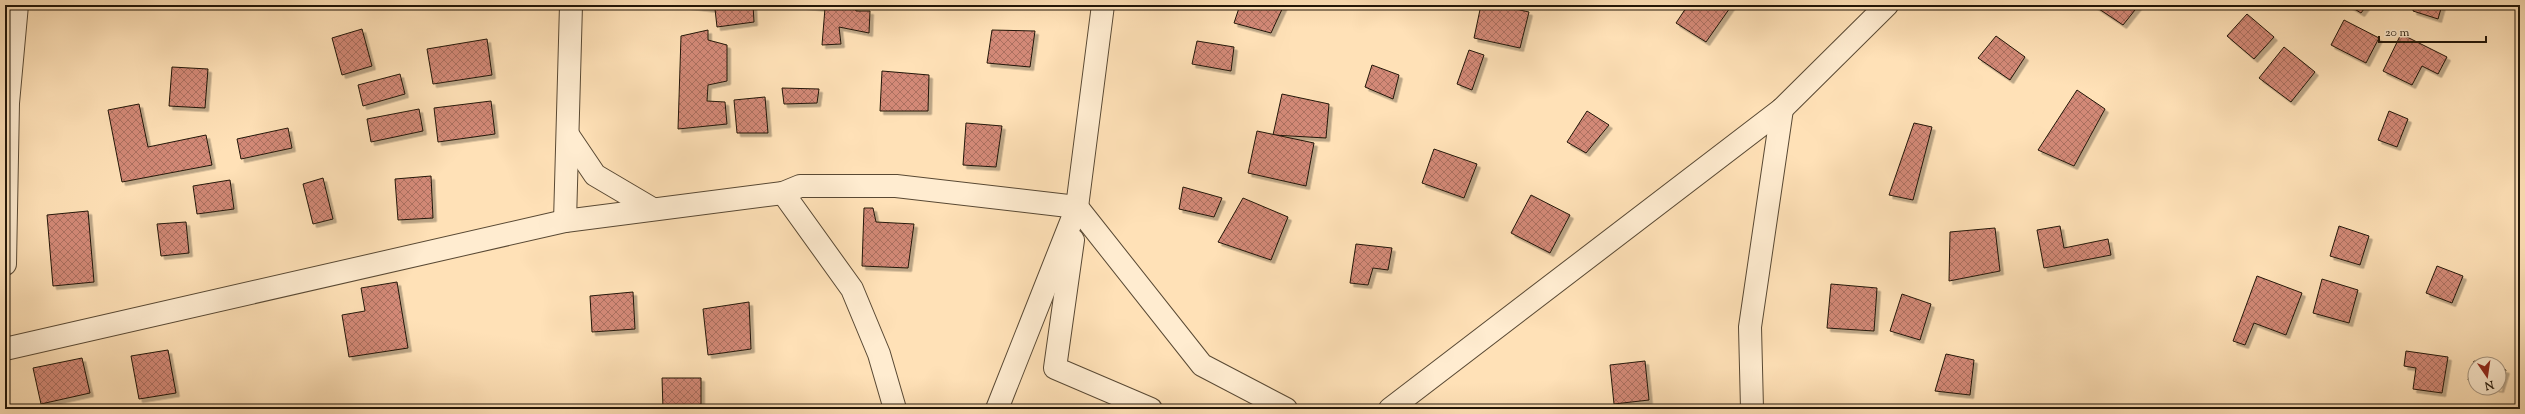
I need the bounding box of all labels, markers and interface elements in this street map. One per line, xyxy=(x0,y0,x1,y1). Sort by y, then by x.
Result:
scale bar xyxy=(2379,18,2486,44)
text: 20 m xyxy=(2385,24,2410,42)
north arrow xyxy=(2467,356,2507,396)
text: N xyxy=(2483,376,2496,394)

